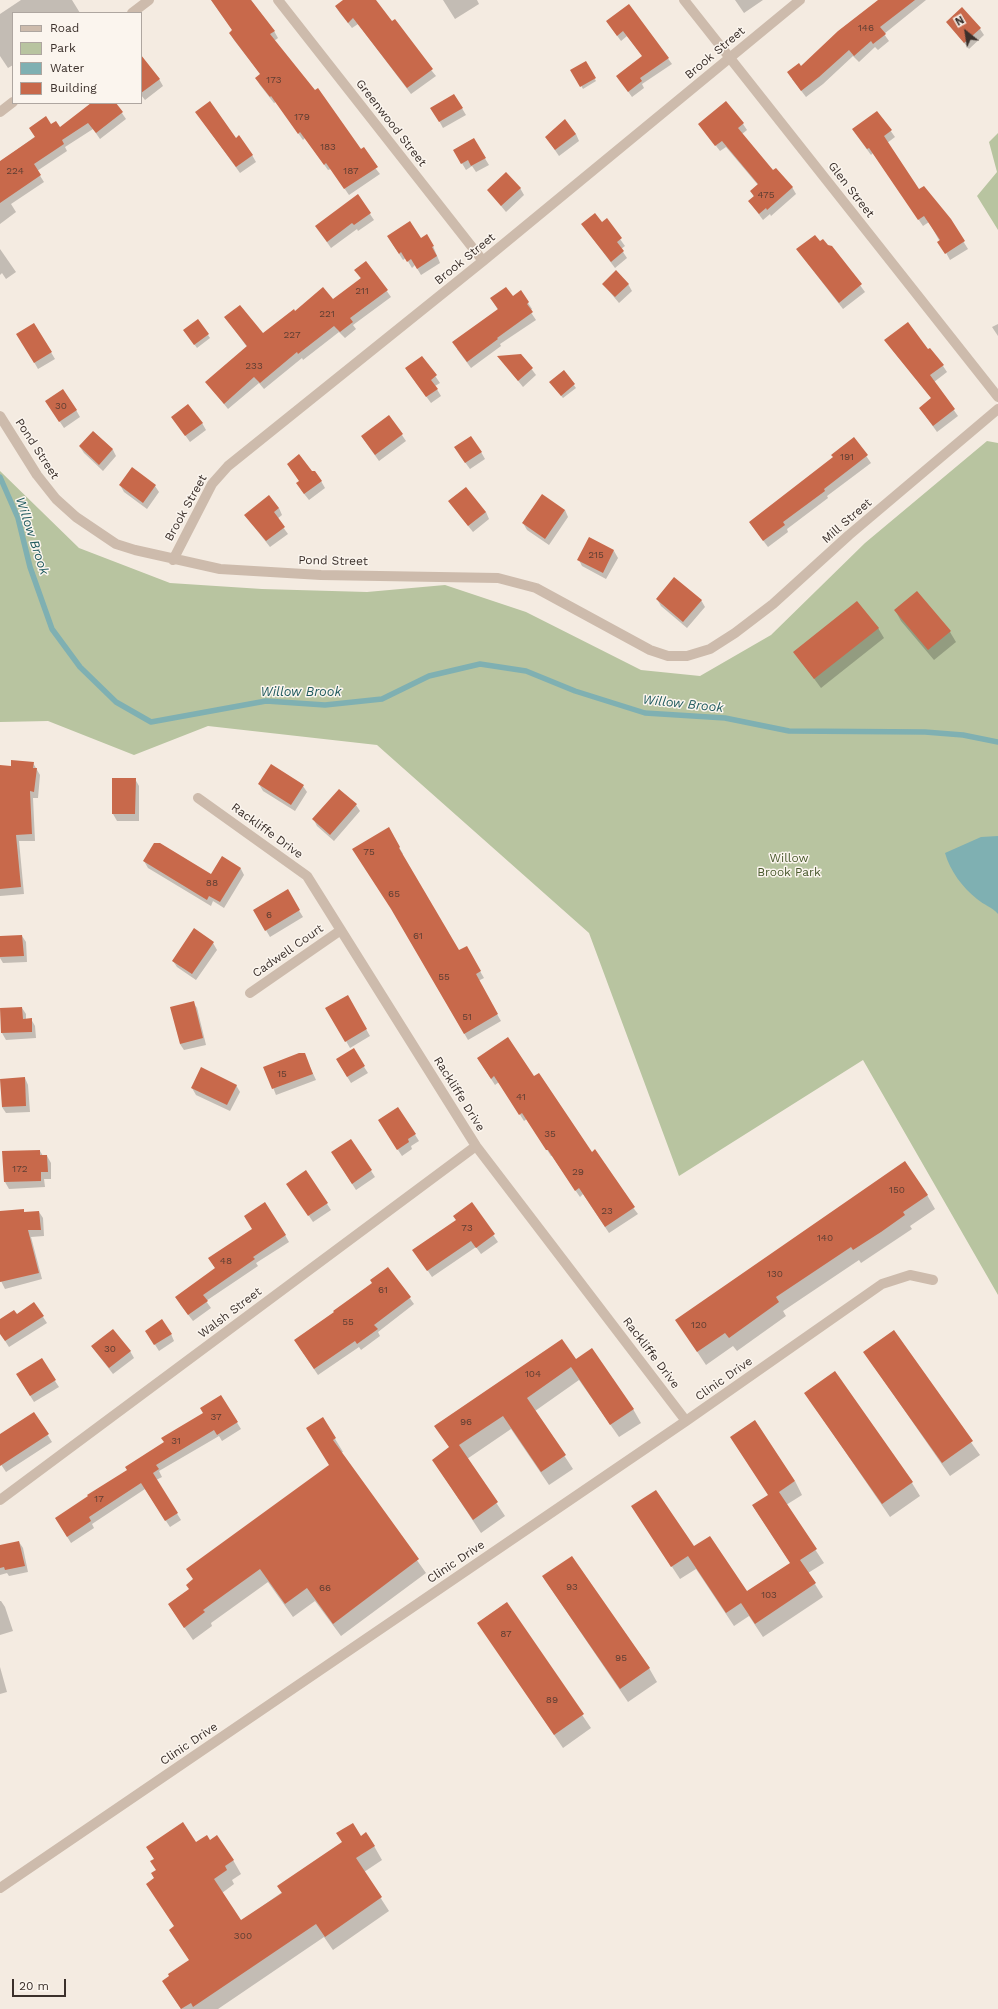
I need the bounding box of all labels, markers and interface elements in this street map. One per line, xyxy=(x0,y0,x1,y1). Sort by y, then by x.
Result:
legend xyxy=(12,12,142,104)
north arrow xyxy=(946,12,986,52)
text: N xyxy=(953,14,967,29)
text: Road xyxy=(50,21,79,35)
house number: 146 xyxy=(858,22,874,34)
street label: Brook Street xyxy=(682,24,748,82)
text: Park xyxy=(50,41,76,55)
text: Water xyxy=(50,61,84,75)
house number: 173 xyxy=(266,74,282,86)
street label: Greenwood Street xyxy=(353,77,429,169)
text: Building xyxy=(50,81,97,95)
house number: 179 xyxy=(294,111,310,123)
house number: 183 xyxy=(320,141,336,153)
street label: Glen Street xyxy=(825,159,877,221)
house number: 224 xyxy=(6,165,24,177)
house number: 187 xyxy=(343,165,359,177)
house number: 475 xyxy=(757,189,775,201)
street label: Brook Street xyxy=(432,230,498,288)
house number: 211 xyxy=(355,285,369,297)
house number: 221 xyxy=(319,308,335,320)
house number: 227 xyxy=(283,329,301,341)
house number: 233 xyxy=(245,360,263,372)
house number: 30 xyxy=(55,400,67,412)
street label: Pond Street xyxy=(12,416,62,482)
house number: 191 xyxy=(840,451,854,463)
street label: Brook Street xyxy=(162,472,210,544)
water label: Willow Brook xyxy=(12,495,52,577)
street label: Mill Street xyxy=(819,496,875,546)
house number: 215 xyxy=(588,549,604,561)
street label: Pond Street xyxy=(298,553,368,569)
water label: Willow Brook xyxy=(260,684,342,700)
water label: Willow Brook xyxy=(642,692,724,716)
street label: Rackliffe Drive xyxy=(228,800,306,862)
house number: 75 xyxy=(363,846,375,858)
park label: Willow Brook Park xyxy=(757,851,821,879)
house number: 88 xyxy=(206,877,218,889)
house number: 65 xyxy=(388,888,400,900)
house number: 6 xyxy=(266,909,272,921)
street label: Cadwell Court xyxy=(250,921,326,981)
house number: 61 xyxy=(413,930,423,942)
house number: 55 xyxy=(438,971,450,983)
house number: 51 xyxy=(462,1011,472,1023)
street label: Rackliffe Drive xyxy=(430,1054,488,1134)
house number: 15 xyxy=(277,1068,287,1080)
house number: 41 xyxy=(516,1091,526,1103)
house number: 35 xyxy=(544,1128,556,1140)
house number: 172 xyxy=(12,1163,28,1175)
house number: 29 xyxy=(572,1166,584,1178)
house number: 150 xyxy=(889,1184,905,1196)
house number: 23 xyxy=(601,1205,613,1217)
house number: 73 xyxy=(461,1222,473,1234)
house number: 140 xyxy=(817,1232,833,1244)
house number: 48 xyxy=(220,1255,232,1267)
house number: 130 xyxy=(767,1268,783,1280)
house number: 61 xyxy=(378,1284,388,1296)
street label: Walsh Street xyxy=(196,1285,264,1341)
street label: Rackliffe Drive xyxy=(620,1315,682,1391)
house number: 55 xyxy=(342,1316,354,1328)
house number: 120 xyxy=(691,1319,707,1331)
house number: 30 xyxy=(104,1343,116,1355)
street label: Clinic Drive xyxy=(693,1354,755,1404)
house number: 104 xyxy=(525,1368,541,1380)
house number: 37 xyxy=(210,1411,222,1423)
house number: 96 xyxy=(460,1416,472,1428)
house number: 31 xyxy=(171,1435,181,1447)
house number: 17 xyxy=(94,1493,104,1505)
street label: Clinic Drive xyxy=(424,1537,488,1587)
house number: 93 xyxy=(566,1581,578,1593)
house number: 66 xyxy=(319,1582,331,1594)
house number: 103 xyxy=(761,1589,777,1601)
house number: 87 xyxy=(500,1628,512,1640)
house number: 95 xyxy=(615,1652,627,1664)
house number: 89 xyxy=(546,1694,558,1706)
street label: Clinic Drive xyxy=(157,1719,221,1769)
house number: 300 xyxy=(234,1930,252,1942)
scale bar xyxy=(14,1971,68,1997)
text: 20 m xyxy=(19,1979,49,1993)

